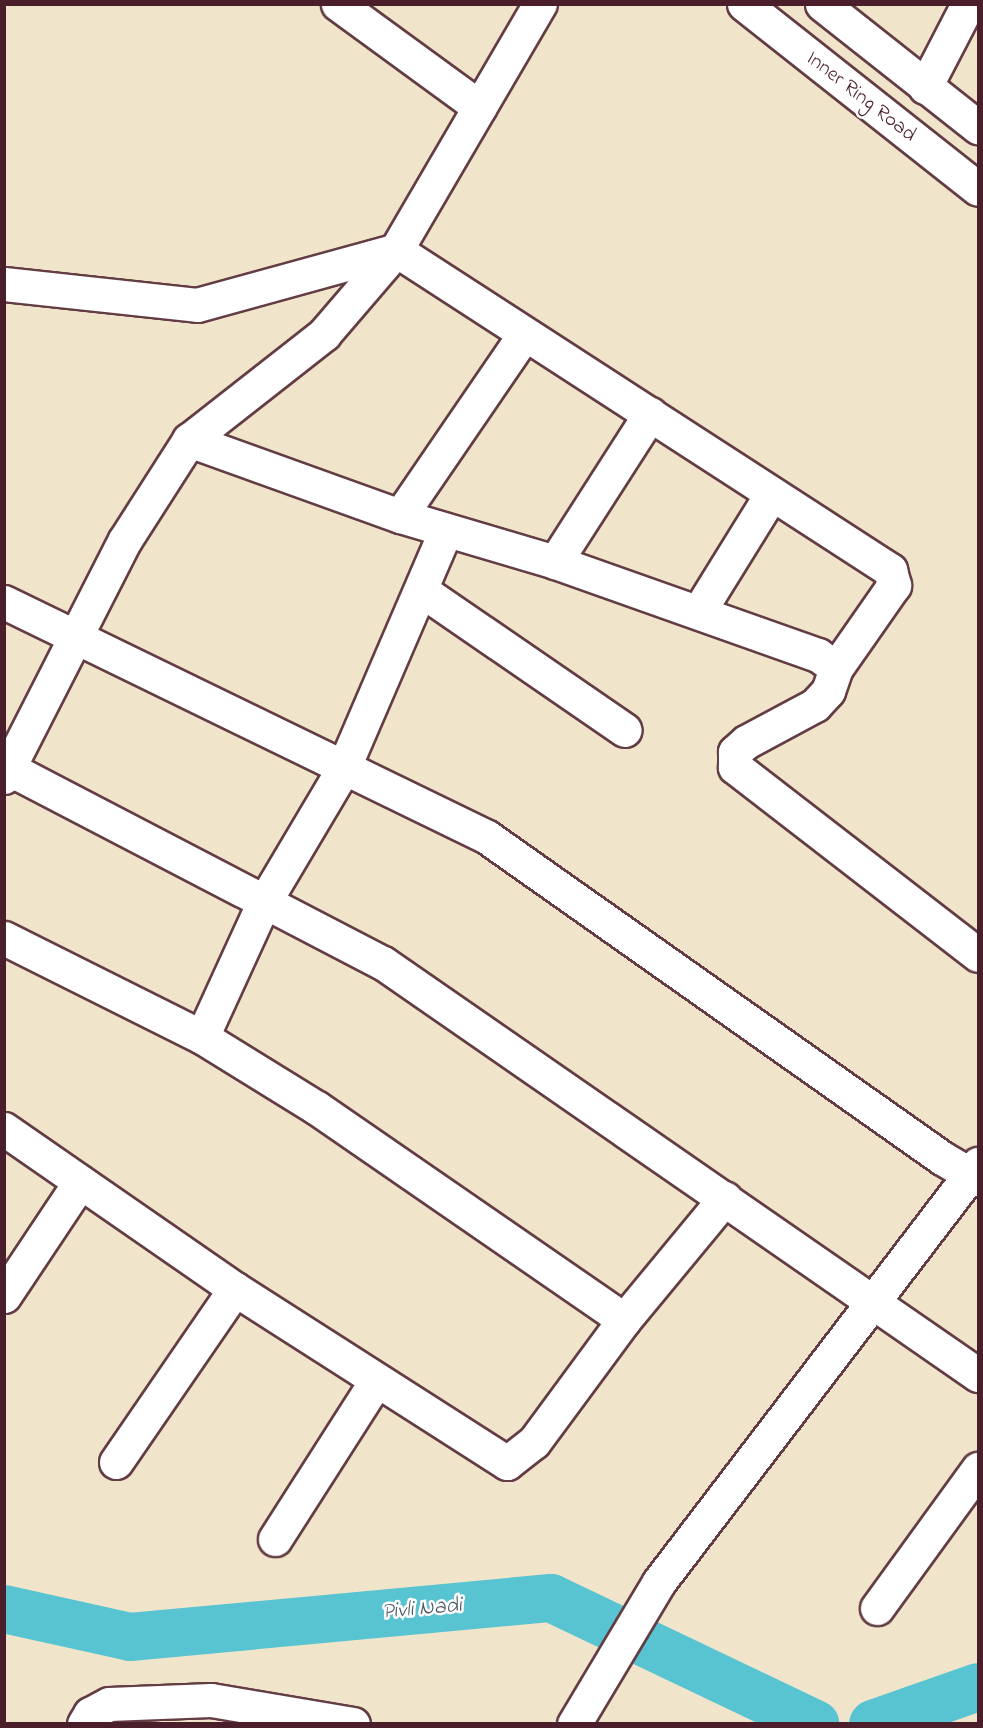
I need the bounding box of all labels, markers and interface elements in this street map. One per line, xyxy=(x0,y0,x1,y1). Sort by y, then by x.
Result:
street label: Inner Ring Road xyxy=(801,46,921,148)
water label: Pivli Nadi xyxy=(381,1593,463,1627)

